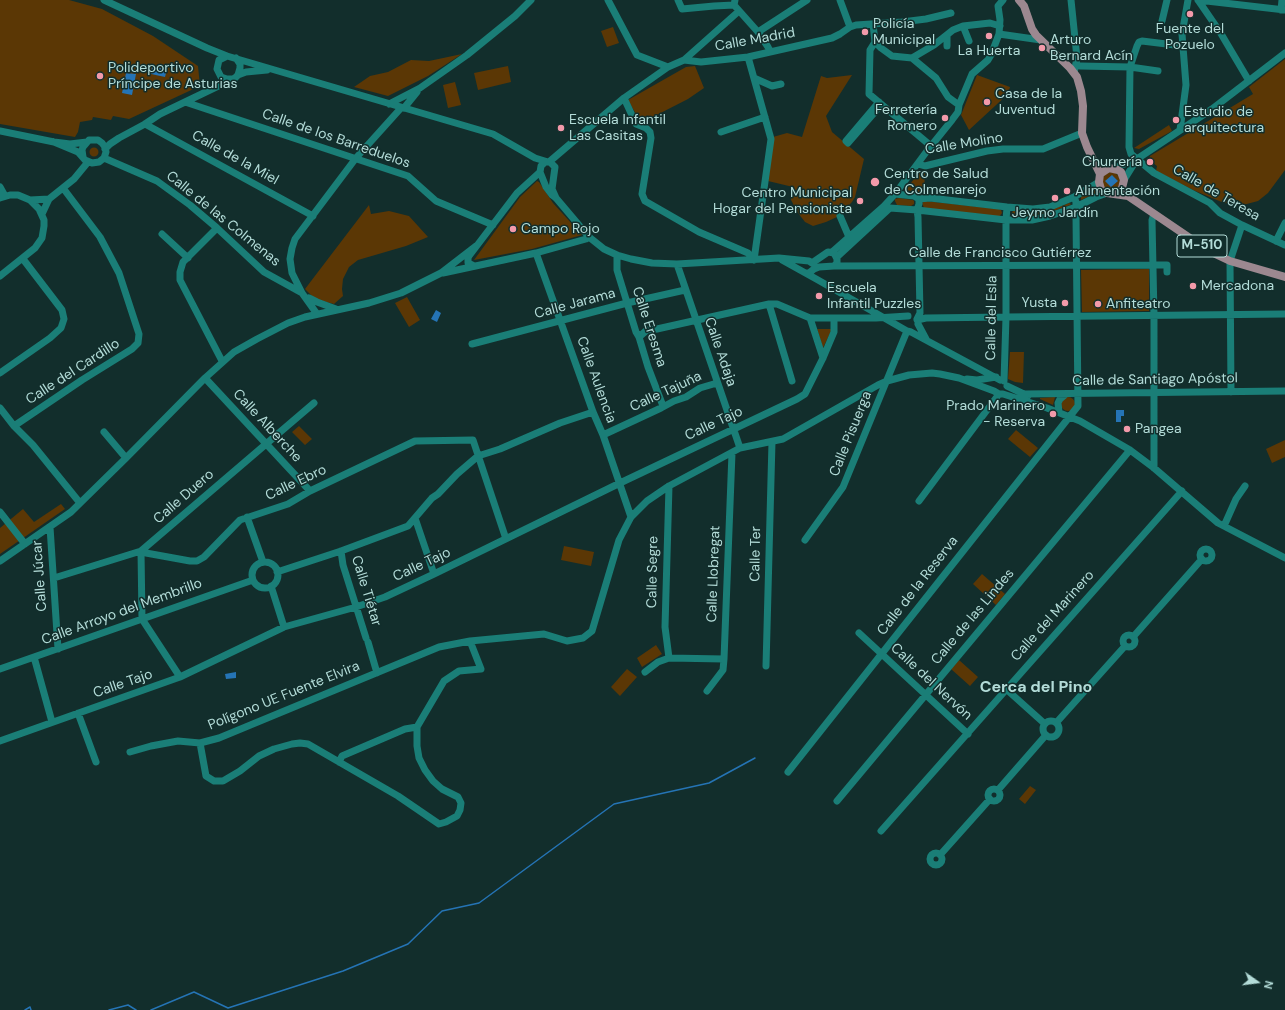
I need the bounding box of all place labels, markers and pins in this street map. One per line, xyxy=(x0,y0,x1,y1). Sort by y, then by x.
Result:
marker: Fuente del Pozuelo xyxy=(1185,9,1195,19)
place label: Policía Municipal xyxy=(873,16,935,48)
place label: Fuente del Pozuelo xyxy=(1156,21,1224,54)
marker: Policía Municipal xyxy=(860,27,870,37)
marker: La Huerta xyxy=(984,31,994,41)
place label: Arturo Bernard Acín xyxy=(1050,32,1133,64)
place label: La Huerta xyxy=(958,43,1020,59)
marker: Arturo Bernard Acín xyxy=(1037,43,1047,53)
place label: Polideportivo Príncipe de Asturias xyxy=(108,60,237,92)
marker: Polideportivo Príncipe de Asturias xyxy=(95,71,105,81)
place label: Casa de la Juventud xyxy=(995,86,1062,118)
marker: Casa de la Juventud xyxy=(982,97,992,107)
place label: Ferretería Romero xyxy=(875,102,937,134)
place label: Estudio de arquitectura xyxy=(1184,104,1264,136)
place label: Escuela Infantil Las Casitas xyxy=(569,112,666,144)
marker: Ferretería Romero xyxy=(940,113,950,123)
marker: Estudio de arquitectura xyxy=(1171,115,1181,125)
marker: Escuela Infantil Las Casitas xyxy=(556,123,566,133)
place label: Churrería xyxy=(1082,154,1142,170)
marker: Churrería xyxy=(1145,157,1155,167)
place label: Centro de Salud de Colmenarejo xyxy=(884,166,989,198)
marker: Centro de Salud de Colmenarejo xyxy=(869,176,881,188)
place label: Alimentación xyxy=(1075,183,1160,199)
place label: Centro Municipal Hogar del Pensionista xyxy=(713,185,852,218)
marker: Alimentación xyxy=(1062,186,1072,196)
marker: Jeymo Jardín xyxy=(1050,193,1060,203)
marker: Centro Municipal Hogar del Pensionista xyxy=(855,196,865,206)
place label: Jeymo Jardín xyxy=(1012,205,1098,221)
place label: Campo Rojo xyxy=(521,221,600,237)
marker: Campo Rojo xyxy=(508,224,518,234)
place label: Mercadona xyxy=(1201,278,1274,294)
place label: Escuela Infantil Puzzles xyxy=(827,280,921,312)
marker: Mercadona xyxy=(1188,281,1198,291)
marker: Escuela Infantil Puzzles xyxy=(814,291,824,301)
place label: Yusta xyxy=(1021,295,1057,311)
place label: Anfiteatro xyxy=(1106,296,1171,312)
marker: Yusta xyxy=(1060,298,1070,308)
marker: Anfiteatro xyxy=(1093,299,1103,309)
place label: Prado Marinero - Reserva xyxy=(946,398,1045,430)
marker: Prado Marinero - Reserva xyxy=(1048,409,1058,419)
place label: Pangea xyxy=(1135,421,1182,437)
marker: Pangea xyxy=(1122,424,1132,434)

